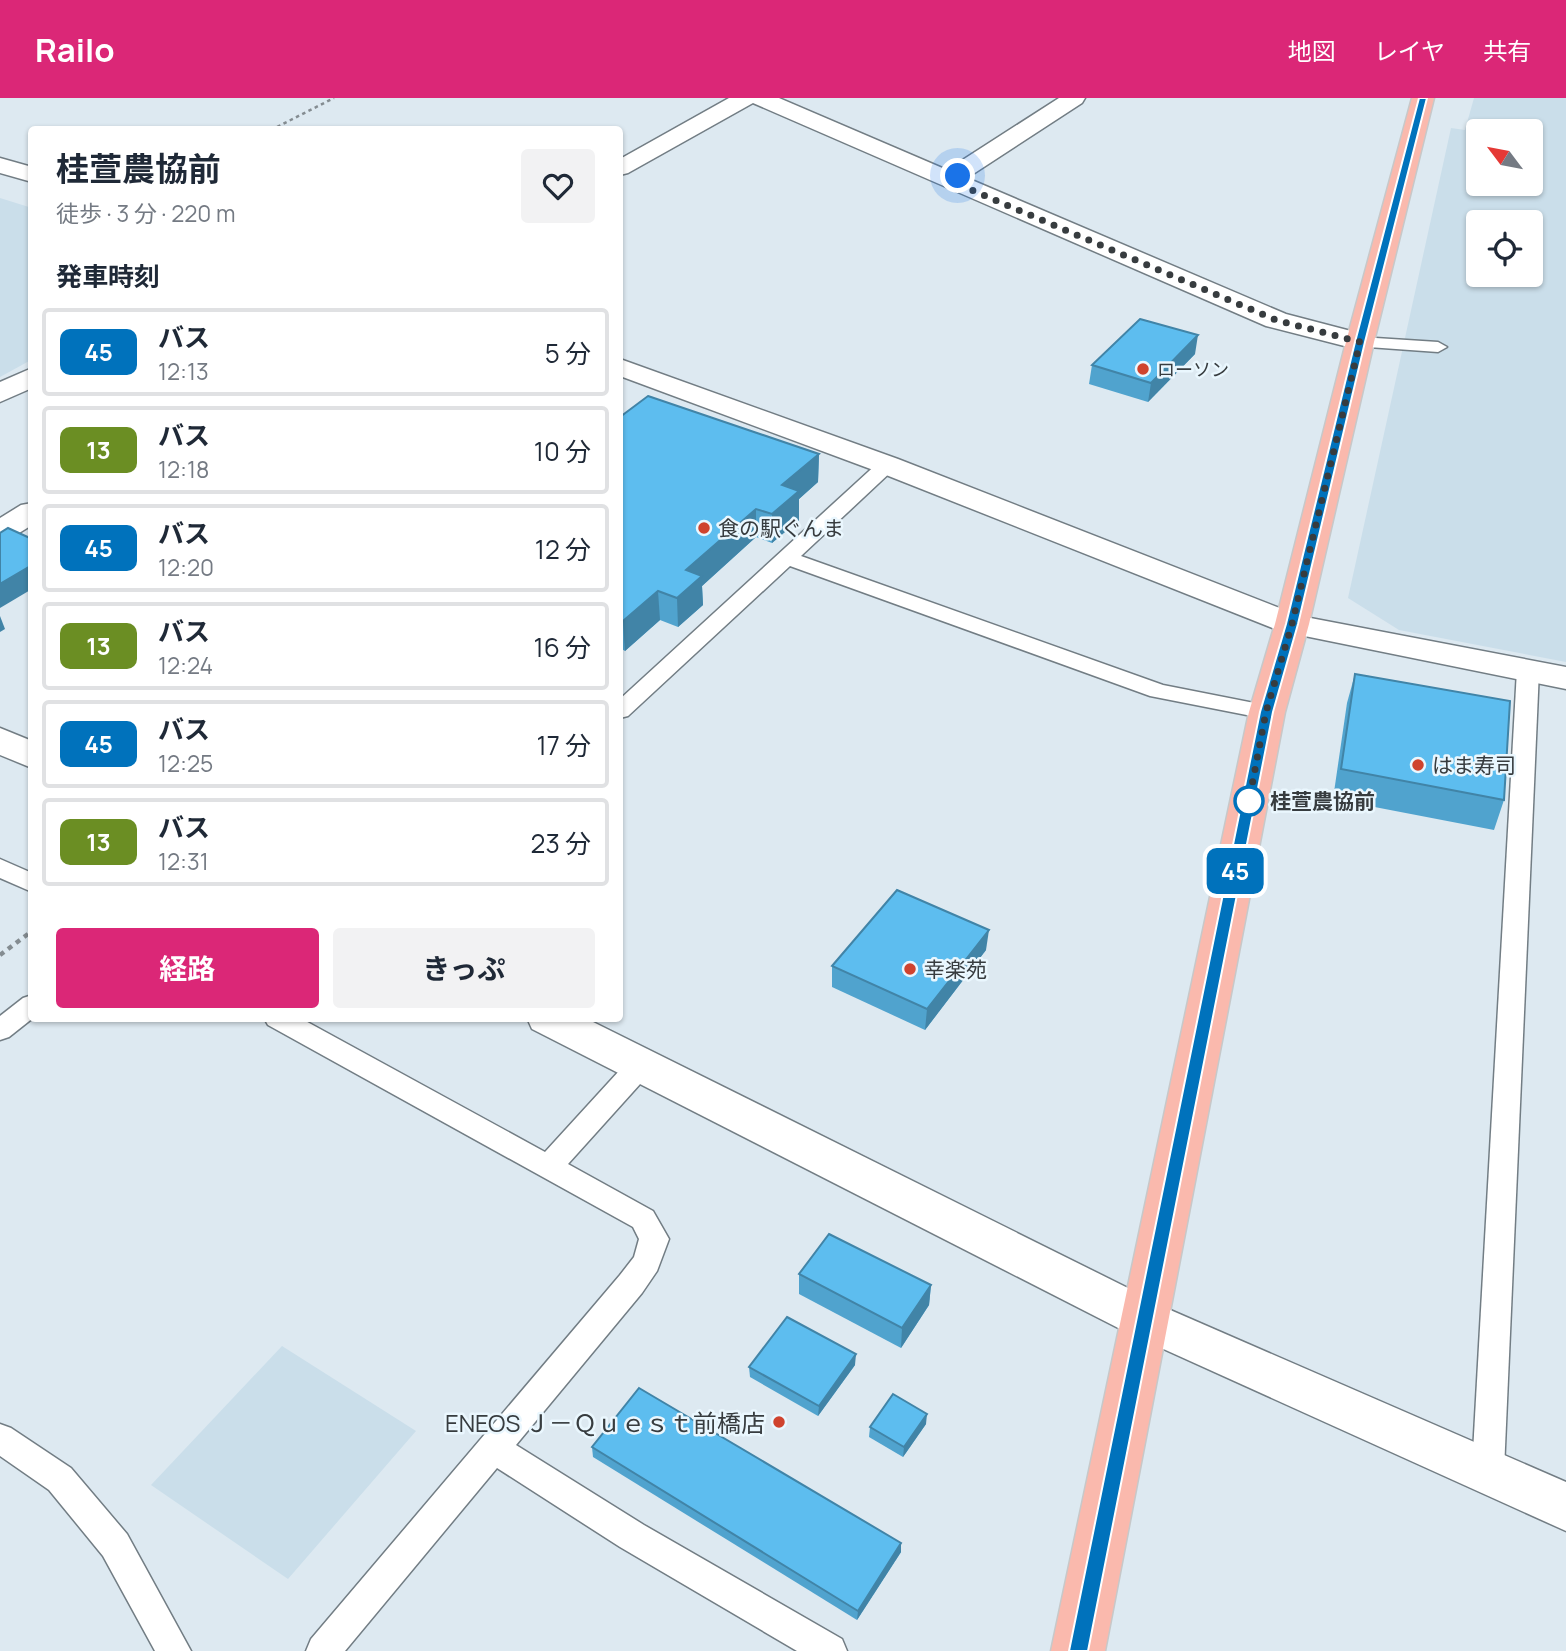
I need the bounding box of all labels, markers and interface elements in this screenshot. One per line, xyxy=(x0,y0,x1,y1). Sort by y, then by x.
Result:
text: Railo xyxy=(35,27,115,72)
text: 地図 xyxy=(1288,34,1336,67)
text: レイヤ xyxy=(1374,34,1445,67)
text: 共有 xyxy=(1483,34,1531,67)
north arrow xyxy=(1466,119,1544,196)
map controls xyxy=(1466,119,1543,287)
text: 桂萱農協前 xyxy=(56,146,221,191)
button: heart xyxy=(521,149,595,223)
your location xyxy=(940,158,975,193)
text: 徒歩 · 3 分 · 220 m xyxy=(56,197,236,229)
button: locate xyxy=(1466,210,1543,287)
text: 発車時刻 xyxy=(56,258,160,294)
text: バス xyxy=(158,319,210,355)
text: 45 xyxy=(84,335,113,368)
text: 5 分 xyxy=(545,335,591,371)
text: 12:13 xyxy=(158,355,209,387)
place label: ローソン xyxy=(1157,357,1229,381)
marker: ローソン xyxy=(1135,361,1151,377)
text: バス xyxy=(158,417,210,453)
text: 13 xyxy=(86,433,111,466)
text: 10 分 xyxy=(534,433,591,469)
text: 12:18 xyxy=(158,453,209,485)
place label: 食の駅ぐんま xyxy=(718,514,844,542)
text: バス xyxy=(158,515,210,551)
marker: 食の駅ぐんま xyxy=(696,520,712,536)
text: 45 xyxy=(84,531,113,564)
text: 12 分 xyxy=(535,531,591,567)
text: 12:20 xyxy=(158,551,214,583)
text: バス xyxy=(158,613,210,649)
text: 13 xyxy=(86,629,111,662)
text: 16 分 xyxy=(534,629,591,665)
text: 12:24 xyxy=(158,649,213,681)
text: バス xyxy=(158,711,210,747)
text: 45 xyxy=(84,727,113,760)
text: 17 分 xyxy=(537,727,591,763)
text: 12:25 xyxy=(158,747,213,779)
place label: はま寿司 xyxy=(1432,751,1516,779)
marker: はま寿司 xyxy=(1410,757,1426,773)
marker: 桂萱農協前 xyxy=(1234,786,1264,816)
place label: 桂萱農協前 xyxy=(1270,787,1375,815)
text: バス xyxy=(158,809,210,845)
text: 13 xyxy=(86,825,111,858)
text: 23 分 xyxy=(531,825,591,861)
text: 12:31 xyxy=(158,845,209,877)
line badge: 45 xyxy=(1204,848,1266,894)
text: 45 xyxy=(1221,854,1249,887)
button: 経路 xyxy=(56,928,319,1008)
button: きっぷ xyxy=(333,928,595,1008)
place label: 幸楽苑 xyxy=(924,955,987,983)
marker: 幸楽苑 xyxy=(902,961,918,977)
place label: ENEOS Ｊ－Ｑｕｅｓｔ前橋店 xyxy=(445,1406,765,1439)
marker: ENEOS Ｊ－Ｑｕｅｓｔ前橋店 xyxy=(771,1414,787,1430)

